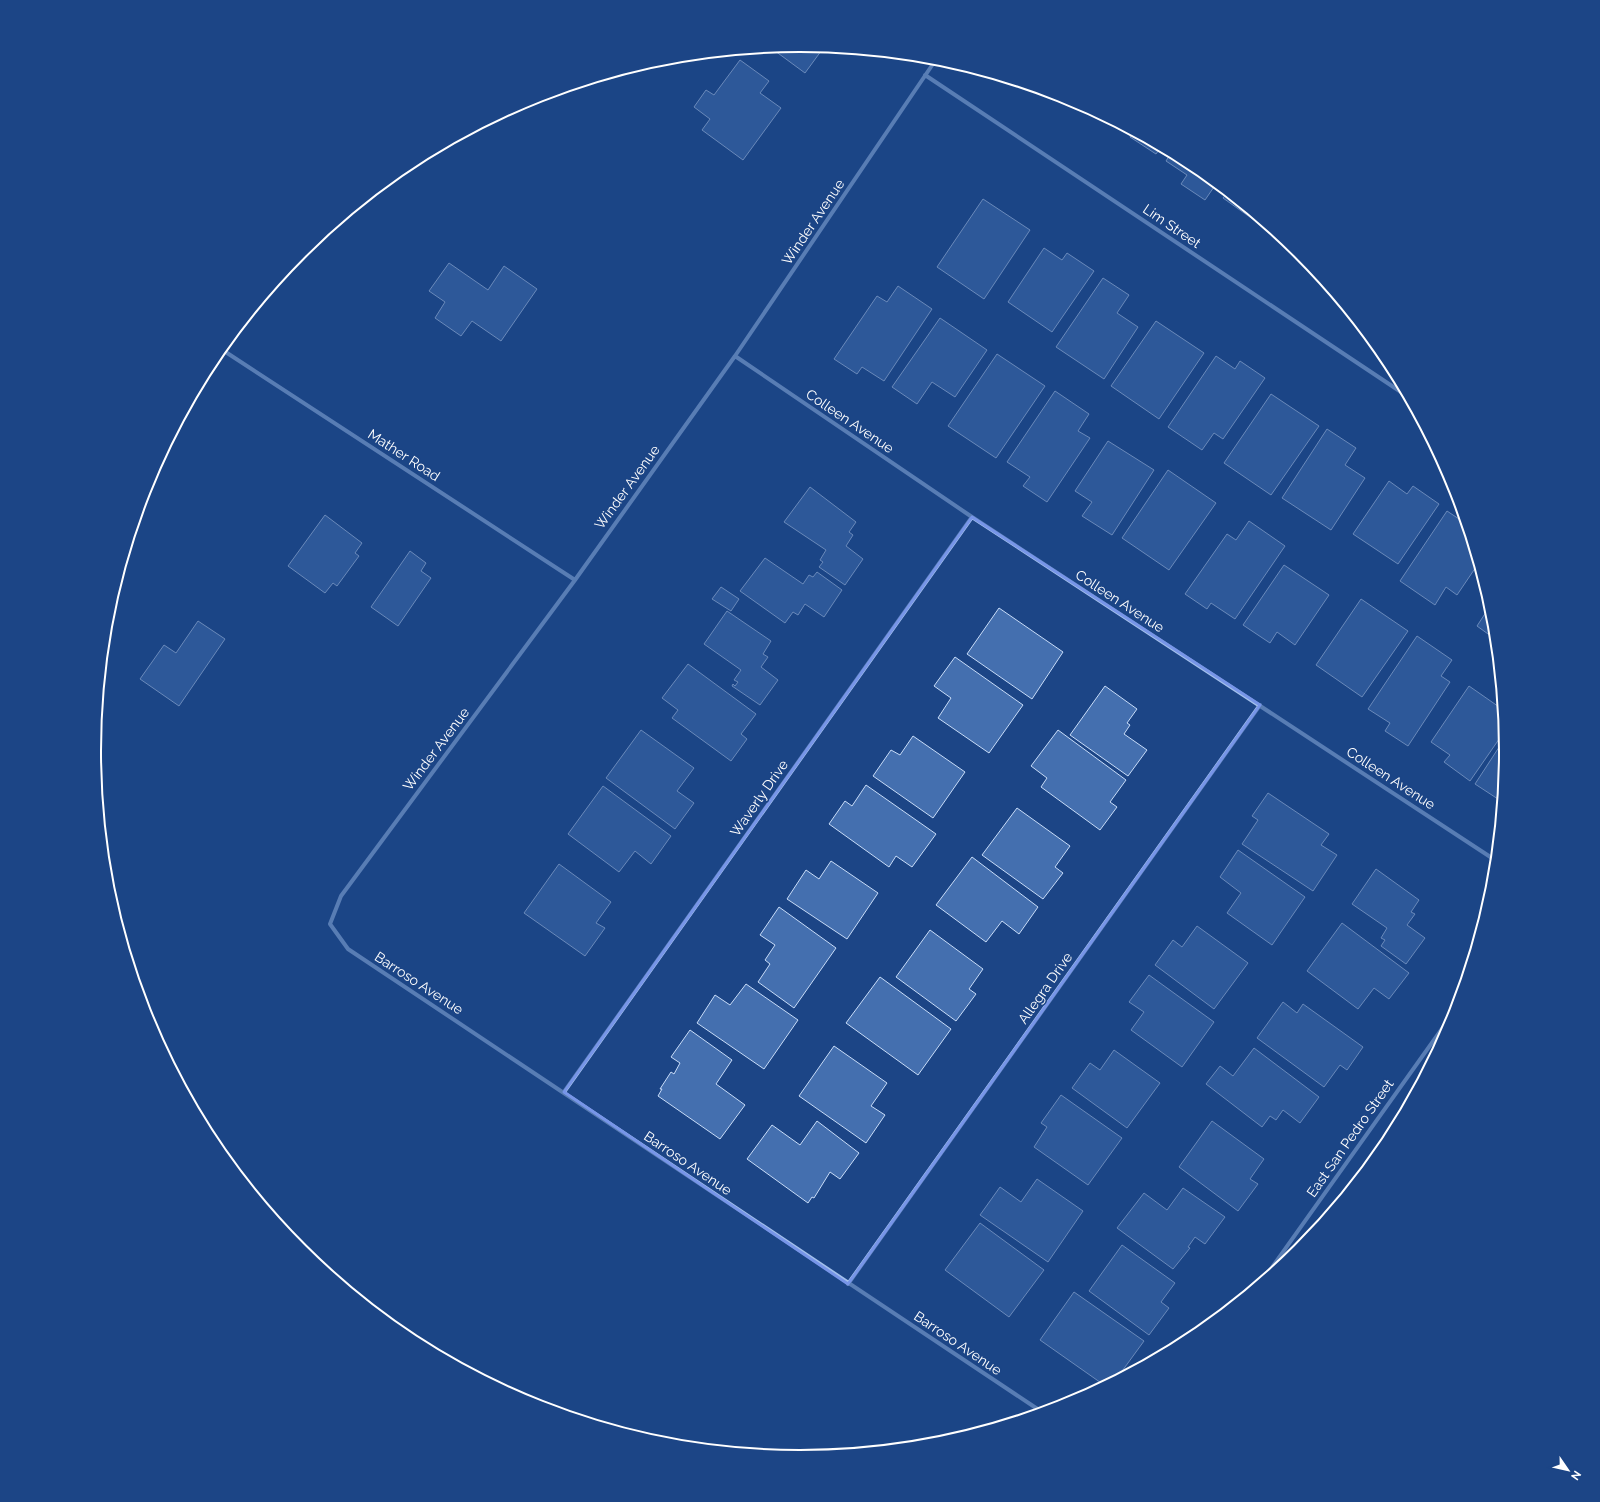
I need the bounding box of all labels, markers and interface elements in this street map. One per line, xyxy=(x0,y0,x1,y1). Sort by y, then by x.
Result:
street label: Winder Avenue xyxy=(779,176,847,268)
street label: Lim Street xyxy=(1140,201,1204,251)
street label: Colleen Avenue xyxy=(803,386,897,456)
street label: Mather Road xyxy=(365,426,443,484)
street label: Winder Avenue xyxy=(591,442,663,532)
street label: Colleen Avenue xyxy=(1073,566,1167,636)
street label: Winder Avenue xyxy=(400,704,472,794)
street label: Colleen Avenue xyxy=(1344,743,1438,813)
street label: Waverly Drive xyxy=(727,757,791,839)
street label: Barroso Avenue xyxy=(372,948,466,1018)
street label: Allegra Drive xyxy=(1015,949,1075,1027)
street label: East San Pedro Street xyxy=(1303,1076,1397,1200)
street label: Barroso Avenue xyxy=(641,1128,735,1198)
street label: Barroso Avenue xyxy=(911,1308,1005,1378)
north arrow xyxy=(1548,1450,1588,1490)
text: N xyxy=(1568,1468,1584,1482)

